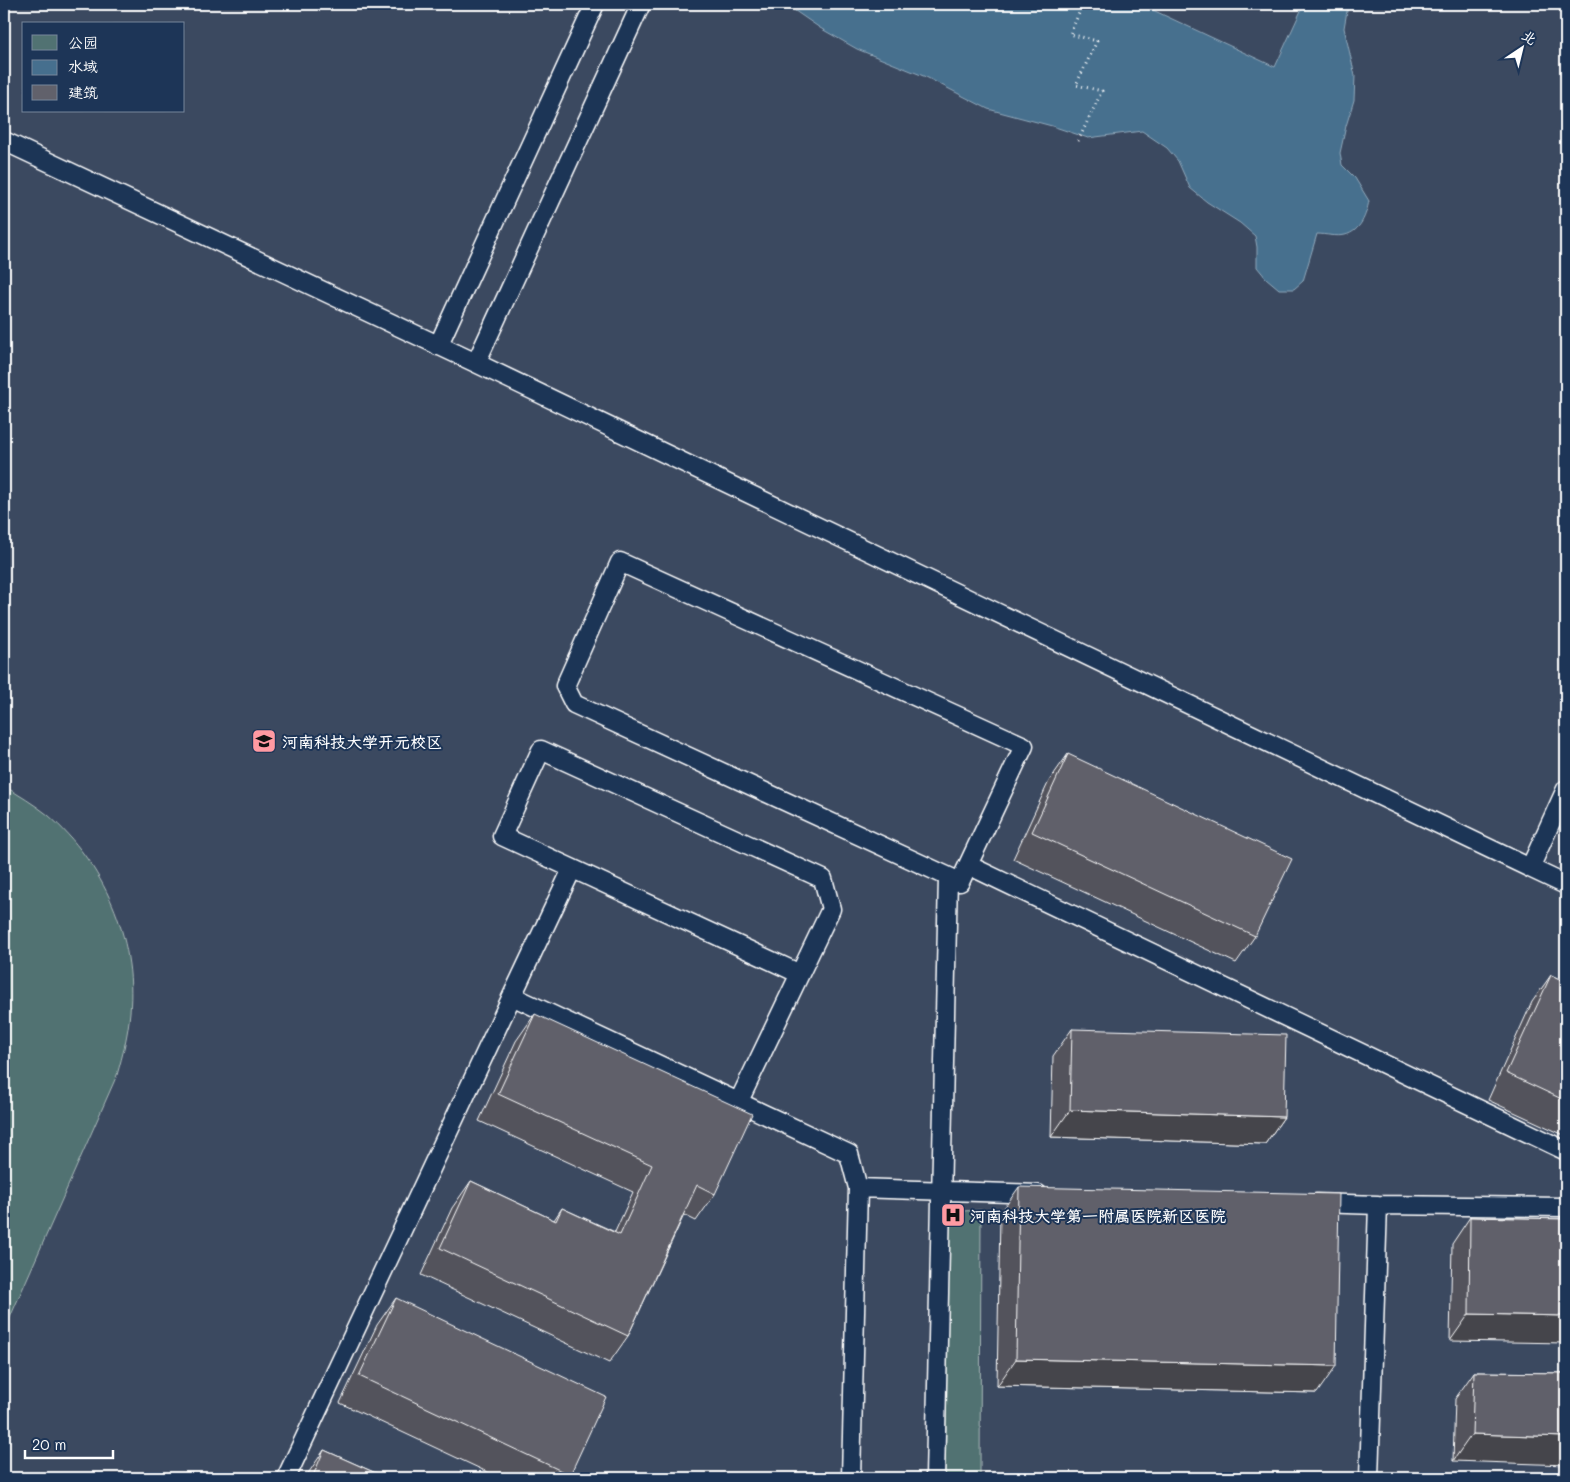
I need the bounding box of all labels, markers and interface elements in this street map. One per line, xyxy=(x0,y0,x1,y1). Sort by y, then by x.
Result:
legend xyxy=(22,22,185,112)
north arrow xyxy=(1498,22,1548,72)
text: 北 xyxy=(1519,25,1541,49)
text: 公园 xyxy=(68,32,98,52)
text: 水域 xyxy=(68,56,98,76)
text: 建筑 xyxy=(68,82,98,102)
school or university icon: 河南科技大学开元校区 xyxy=(251,728,277,754)
place label: 河南科技大学开元校区 xyxy=(282,731,442,752)
hospital icon: 河南科技大学第一附属医院新区医院 xyxy=(940,1202,966,1228)
place label: 河南科技大学第一附属医院新区医院 xyxy=(970,1205,1226,1226)
scale bar xyxy=(25,1427,112,1459)
text: 20 m xyxy=(32,1434,66,1454)

